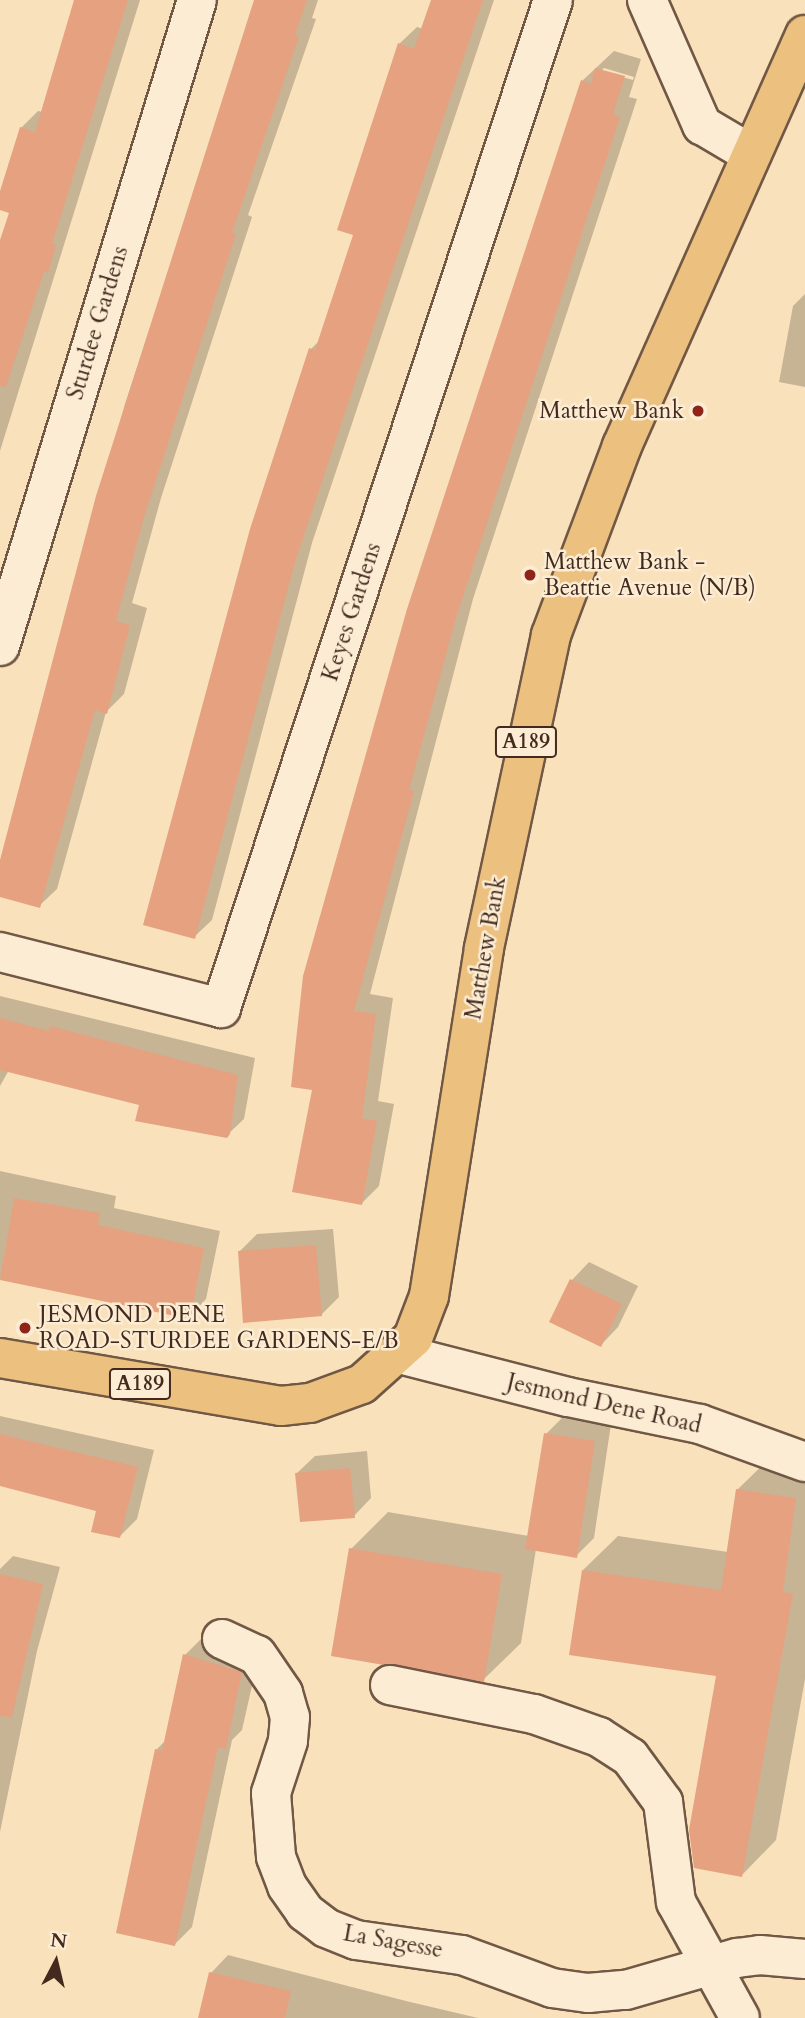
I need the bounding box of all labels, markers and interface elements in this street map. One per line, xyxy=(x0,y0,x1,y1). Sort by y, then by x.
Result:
street label: Sturdee Gardens xyxy=(62,243,134,403)
place label: Matthew Bank xyxy=(539,397,684,425)
marker: Matthew Bank xyxy=(690,403,706,419)
street label: Keyes Gardens xyxy=(317,539,387,685)
place label: Matthew Bank - Beattie Avenue (N/B) xyxy=(544,548,756,602)
marker: Matthew Bank - Beattie Avenue (N/B) xyxy=(522,567,538,583)
road number: A189 xyxy=(494,724,558,760)
street label: Matthew Bank xyxy=(460,874,512,1022)
place label: JESMOND DENE ROAD-STURDEE GARDENS-E/B xyxy=(39,1301,399,1355)
marker: JESMOND DENE ROAD-STURDEE GARDENS-E/B xyxy=(17,1320,33,1336)
road number: A189 xyxy=(108,1366,172,1402)
street label: Jesmond Dene Road xyxy=(504,1368,704,1440)
street label: La Sagesse xyxy=(341,1920,445,1964)
north arrow xyxy=(21,1927,91,1997)
text: N xyxy=(49,1927,68,1955)

